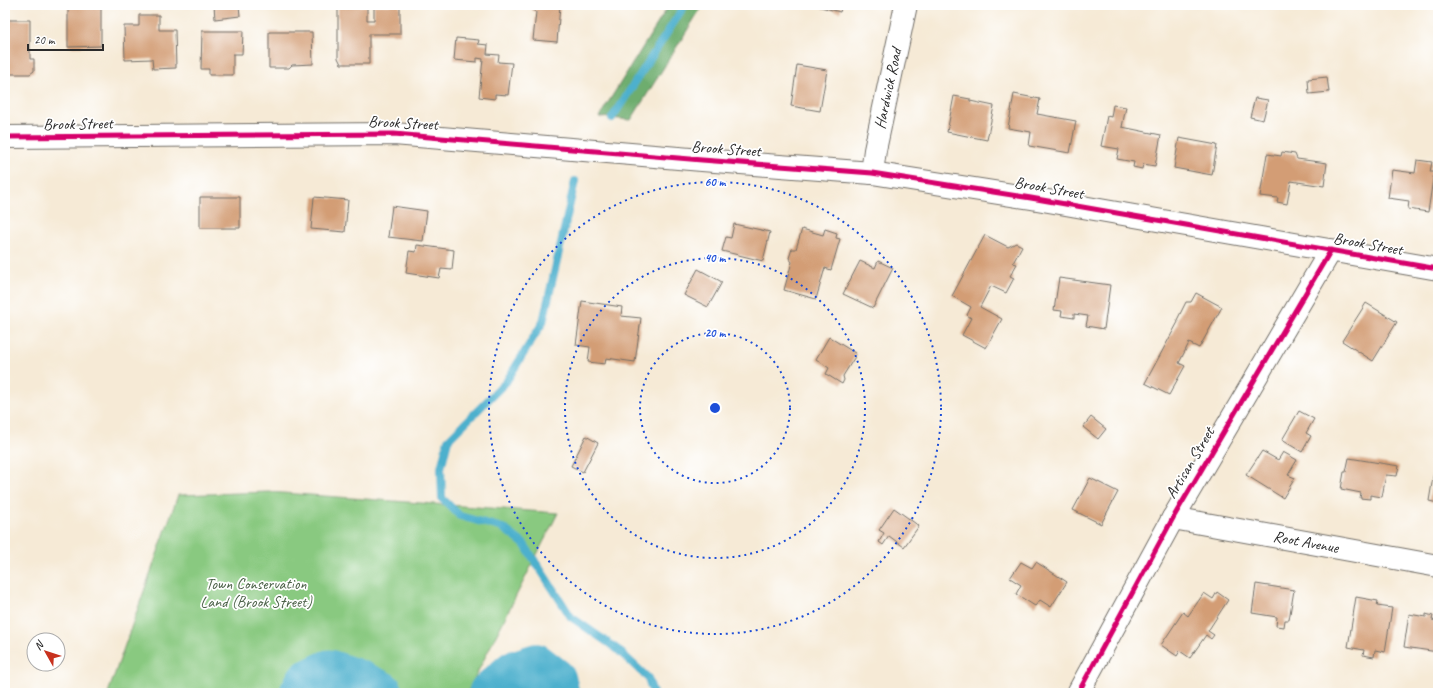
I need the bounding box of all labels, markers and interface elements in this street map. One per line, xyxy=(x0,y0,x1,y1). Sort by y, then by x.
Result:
scale bar xyxy=(28,26,103,52)
text: 20 m xyxy=(34,32,56,48)
street label: Hardwick Road xyxy=(870,44,907,131)
street label: Brook Street xyxy=(368,111,440,135)
street label: Brook Street xyxy=(43,113,115,135)
street label: Brook Street xyxy=(691,137,763,162)
street label: Brook Street xyxy=(1013,172,1087,204)
text: 60 m xyxy=(705,174,727,190)
street label: Brook Street xyxy=(1332,228,1406,260)
text: 40 m xyxy=(705,250,726,266)
text: 20 m xyxy=(705,325,726,341)
centre of rings xyxy=(708,401,722,415)
street label: Artisan Street xyxy=(1161,422,1220,502)
street label: Root Avenue xyxy=(1272,526,1342,558)
park label: Town Conservation Land (Brook Street) xyxy=(200,574,312,612)
north arrow xyxy=(26,632,66,672)
text: N xyxy=(31,637,47,653)

